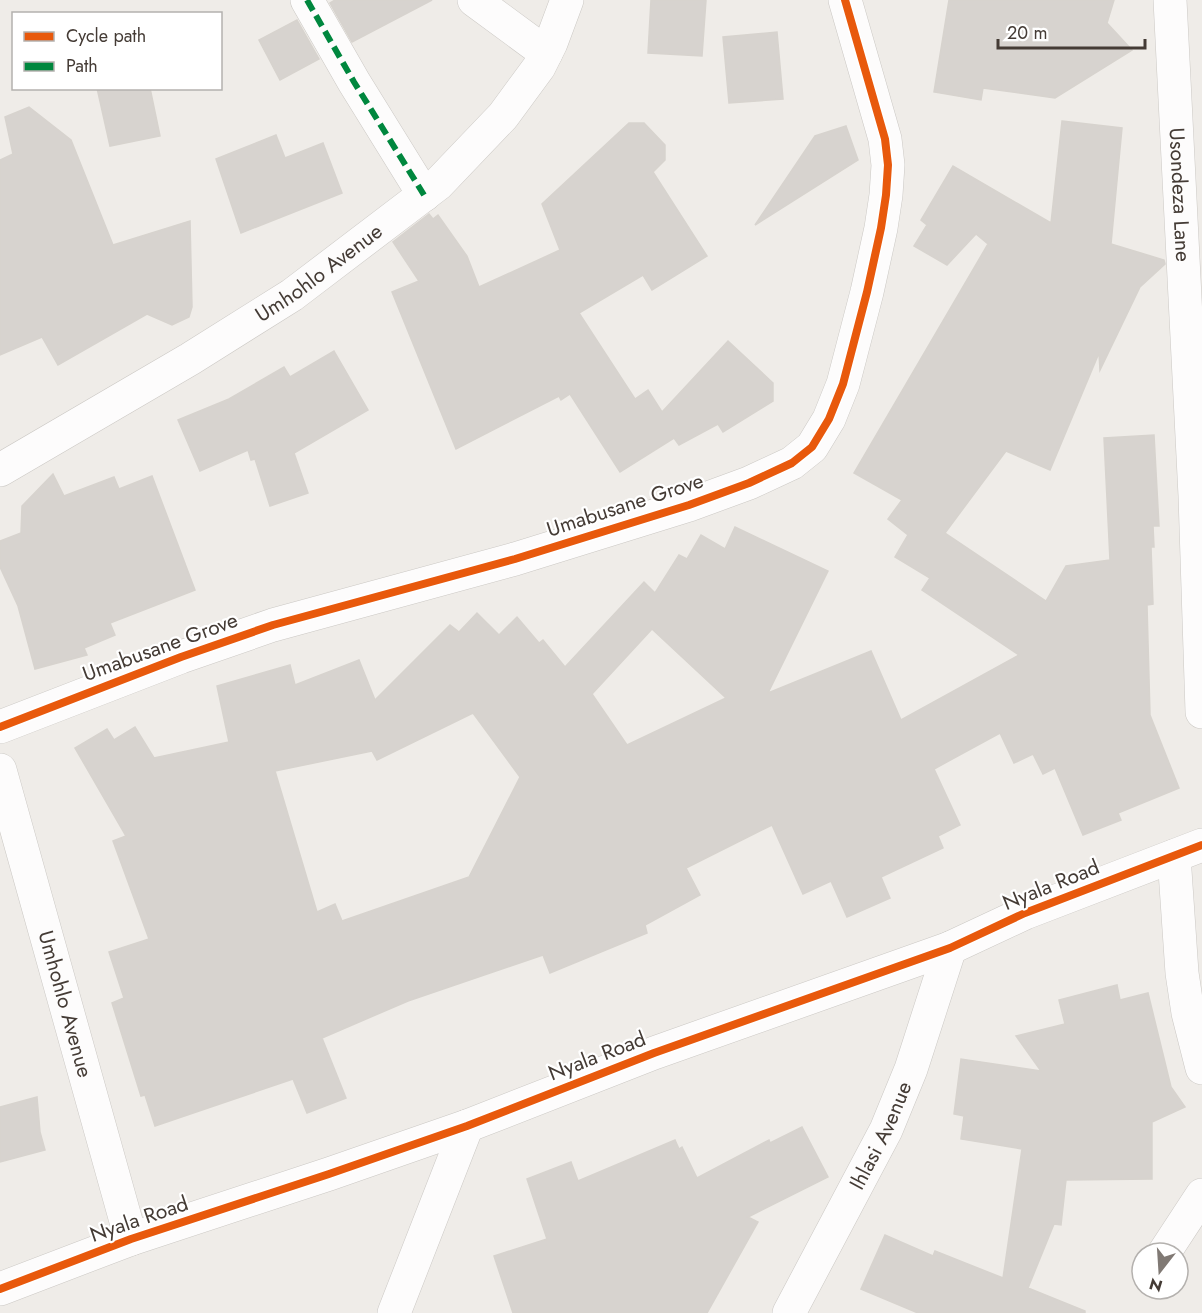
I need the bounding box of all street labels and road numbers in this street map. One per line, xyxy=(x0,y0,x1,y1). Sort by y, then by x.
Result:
street label: Usondeza Lane xyxy=(1161,127,1198,263)
street label: Umhohlo Avenue xyxy=(249,216,389,330)
street label: Umabusane Grove xyxy=(543,465,707,545)
street label: Umabusane Grove xyxy=(78,605,242,689)
street label: Nyala Road xyxy=(998,852,1104,918)
street label: Umhohlo Avenue xyxy=(31,927,100,1081)
street label: Nyala Road xyxy=(544,1024,650,1088)
street label: Ihlasi Avenue xyxy=(842,1077,919,1195)
street label: Nyala Road xyxy=(86,1188,192,1250)

